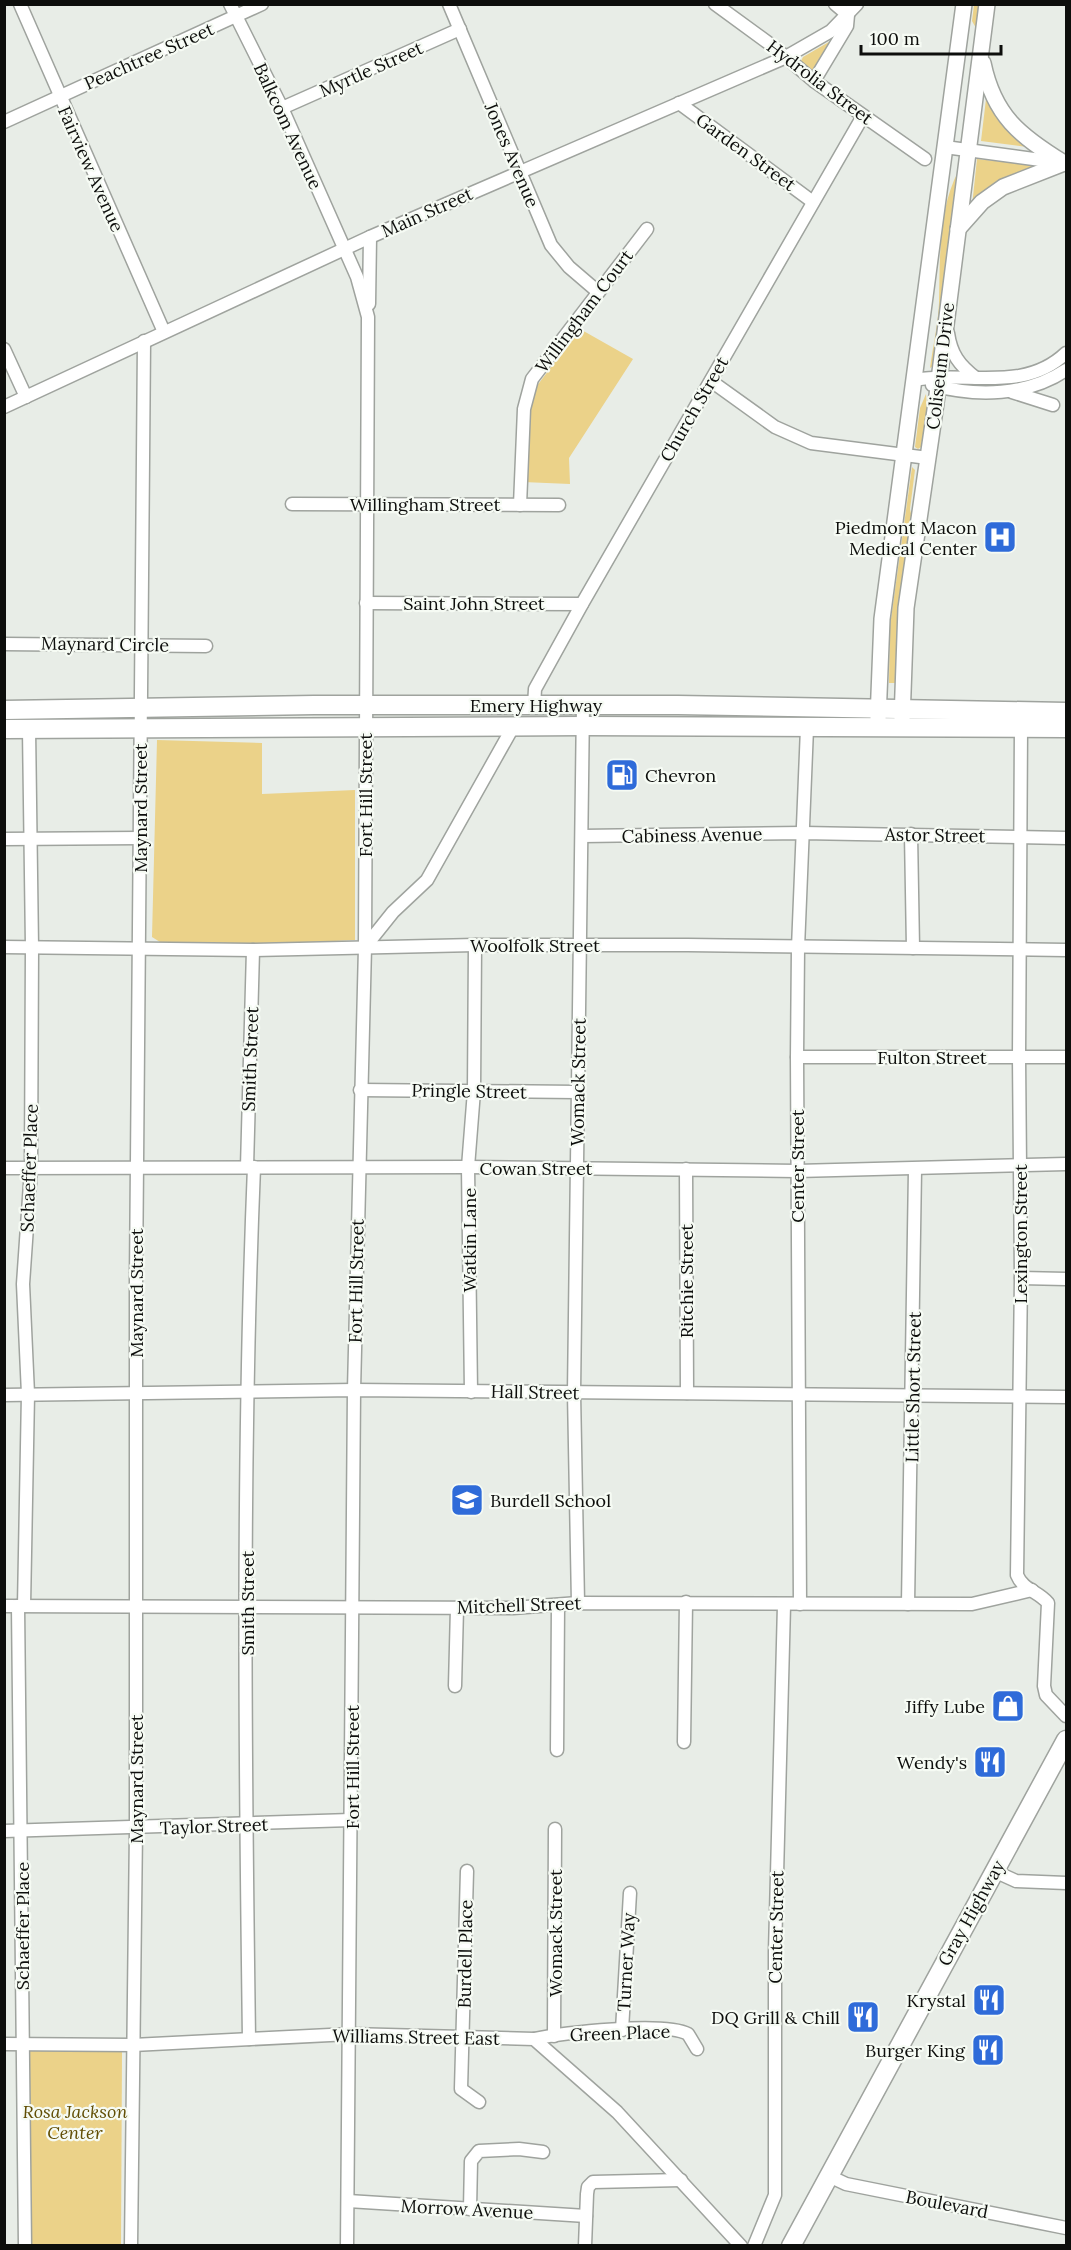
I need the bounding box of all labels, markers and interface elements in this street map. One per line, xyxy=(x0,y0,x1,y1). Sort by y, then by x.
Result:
street label: Peachtree Street xyxy=(80,17,218,95)
scale bar xyxy=(861,18,1000,56)
text: 100 m xyxy=(870,27,920,50)
street label: Hydrolia Street xyxy=(762,35,878,129)
street label: Myrtle Street xyxy=(316,36,426,102)
street label: Balkcom Avenue xyxy=(249,59,327,193)
street label: Jones Avenue xyxy=(479,98,545,211)
street label: Fairview Avenue xyxy=(53,102,129,236)
street label: Garden Street xyxy=(692,108,800,196)
street label: Main Street xyxy=(378,182,476,242)
street label: Willingham Court xyxy=(530,245,638,377)
street label: Coliseum Drive xyxy=(921,301,959,431)
street label: Church Street xyxy=(655,352,733,466)
street label: Willingham Street xyxy=(350,493,500,516)
place label: Piedmont Macon Medical Center xyxy=(835,516,977,560)
hospital icon: Piedmont Macon Medical Center xyxy=(982,519,1018,555)
street label: Saint John Street xyxy=(403,592,545,615)
street label: Maynard Circle xyxy=(41,631,169,657)
street label: Emery Highway xyxy=(470,694,603,717)
street label: Fort Hill Street xyxy=(354,733,377,857)
street label: Maynard Street xyxy=(129,743,152,873)
fuel station icon: Chevron xyxy=(604,757,640,793)
place label: Chevron xyxy=(645,764,716,787)
street label: Cabiness Avenue xyxy=(622,822,763,848)
street label: Astor Street xyxy=(883,823,986,847)
street label: Woolfolk Street xyxy=(470,934,600,957)
street label: Smith Street xyxy=(237,1006,263,1112)
street label: Womack Street xyxy=(565,1018,591,1146)
street label: Fulton Street xyxy=(877,1046,987,1069)
street label: Pringle Street xyxy=(411,1078,527,1104)
street label: Schaeffer Place xyxy=(15,1103,43,1233)
street label: Center Street xyxy=(786,1109,809,1223)
street label: Cowan Street xyxy=(479,1157,593,1180)
street label: Lexington Street xyxy=(1009,1164,1032,1304)
street label: Watkin Lane xyxy=(458,1188,481,1292)
street label: Fort Hill Street xyxy=(343,1219,369,1343)
street label: Ritchie Street xyxy=(675,1224,698,1338)
street label: Maynard Street xyxy=(125,1228,148,1358)
street label: Little Short Street xyxy=(900,1311,926,1463)
street label: Hall Street xyxy=(490,1380,580,1404)
school or university icon: Burdell School xyxy=(449,1482,485,1518)
place label: Burdell School xyxy=(490,1489,611,1512)
street label: Smith Street xyxy=(236,1550,259,1656)
street label: Mitchell Street xyxy=(456,1591,582,1619)
shop icon: Jiffy Lube xyxy=(990,1688,1026,1724)
place label: Jiffy Lube xyxy=(904,1695,985,1718)
street label: Fort Hill Street xyxy=(341,1705,364,1829)
street label: Maynard Street xyxy=(125,1714,148,1844)
restaurant icon: Wendy's xyxy=(972,1744,1008,1780)
place label: Wendy's xyxy=(897,1751,967,1774)
street label: Taylor Street xyxy=(159,1813,269,1839)
street label: Gray Highway xyxy=(932,1856,1010,1970)
street label: Schaeffer Place xyxy=(11,1862,34,1990)
street label: Womack Street xyxy=(544,1869,567,1997)
street label: Center Street xyxy=(764,1870,788,1984)
street label: Burdell Place xyxy=(453,1899,477,2009)
street label: Turner Way xyxy=(612,1912,640,2012)
restaurant icon: Krystal xyxy=(971,1982,1007,2018)
place label: Krystal xyxy=(907,1989,966,2012)
restaurant icon: DQ Grill & Chill xyxy=(845,1999,881,2035)
place label: DQ Grill & Chill xyxy=(711,2006,840,2029)
street label: Green Place xyxy=(569,2020,671,2046)
street label: Williams Street East xyxy=(332,2024,500,2050)
restaurant icon: Burger King xyxy=(970,2032,1006,2068)
place label: Burger King xyxy=(865,2039,966,2062)
park label: Rosa Jackson Center xyxy=(23,2100,128,2144)
street label: Boulevard xyxy=(904,2185,990,2223)
street label: Morrow Avenue xyxy=(400,2194,534,2224)

